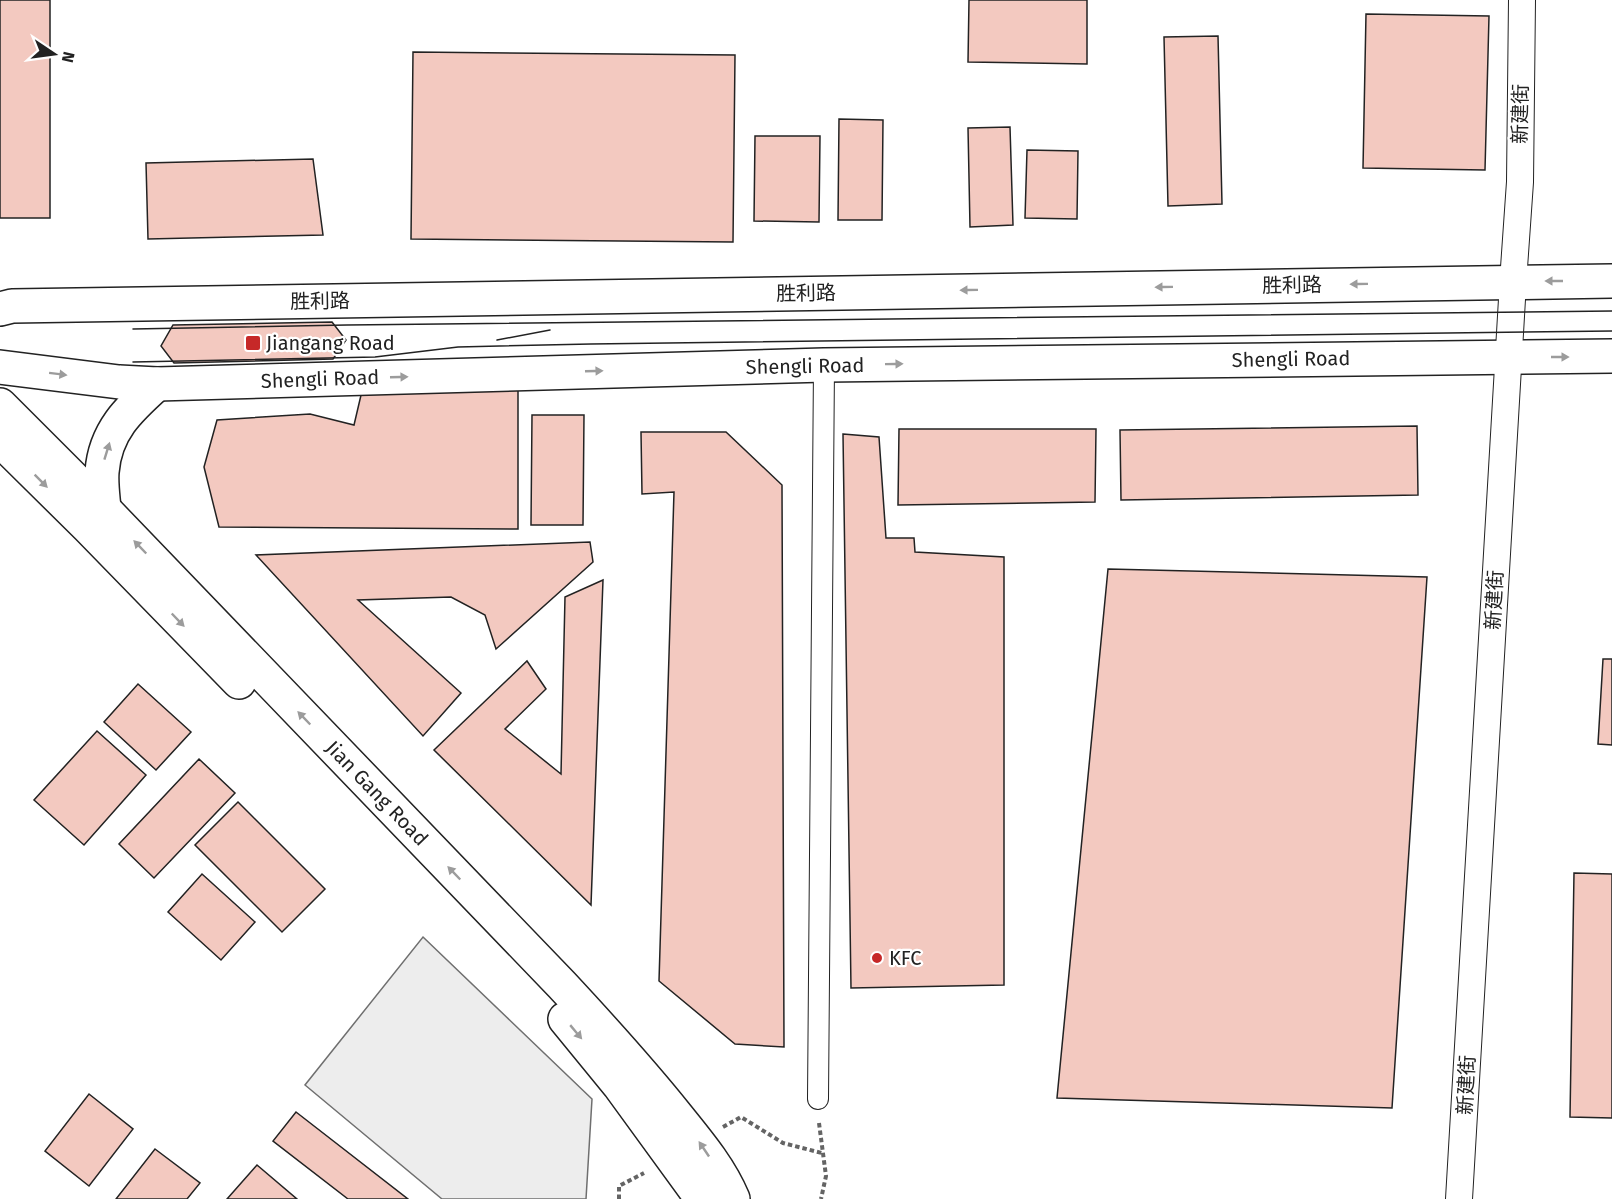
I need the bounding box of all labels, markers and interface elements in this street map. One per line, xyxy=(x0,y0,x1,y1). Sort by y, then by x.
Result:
north arrow xyxy=(24,24,84,84)
text: N xyxy=(58,50,79,65)
street label: 新建街 xyxy=(1507,84,1533,144)
street label: 胜利路 xyxy=(1262,272,1322,298)
one-way arrow xyxy=(1544,276,1563,286)
one-way arrow xyxy=(1349,279,1368,289)
street label: 胜利路 xyxy=(776,280,836,306)
one-way arrow xyxy=(1154,282,1173,292)
one-way arrow xyxy=(959,286,978,295)
street label: 胜利路 xyxy=(290,288,350,314)
place label: Jiangang Road xyxy=(266,331,395,355)
marker: Jiangang Road xyxy=(244,334,262,352)
street label: Shengli Road xyxy=(1232,346,1350,372)
one-way arrow xyxy=(1551,352,1570,362)
street label: Shengli Road xyxy=(746,353,864,379)
one-way arrow xyxy=(885,359,904,369)
street label: Shengli Road xyxy=(260,365,380,393)
one-way arrow xyxy=(585,367,604,376)
one-way arrow xyxy=(49,369,68,378)
one-way arrow xyxy=(390,372,409,382)
one-way arrow xyxy=(103,442,112,460)
one-way arrow xyxy=(34,474,48,488)
one-way arrow xyxy=(133,539,147,554)
street label: 新建街 xyxy=(1480,569,1508,631)
one-way arrow xyxy=(171,613,185,627)
one-way arrow xyxy=(298,711,312,725)
street label: Jian Gang Road xyxy=(321,736,433,850)
one-way arrow xyxy=(447,866,461,881)
place label: KFC xyxy=(889,946,921,970)
marker: KFC xyxy=(870,951,884,965)
one-way arrow xyxy=(569,1024,582,1039)
street label: 新建街 xyxy=(1452,1054,1480,1116)
one-way arrow xyxy=(698,1140,709,1157)

